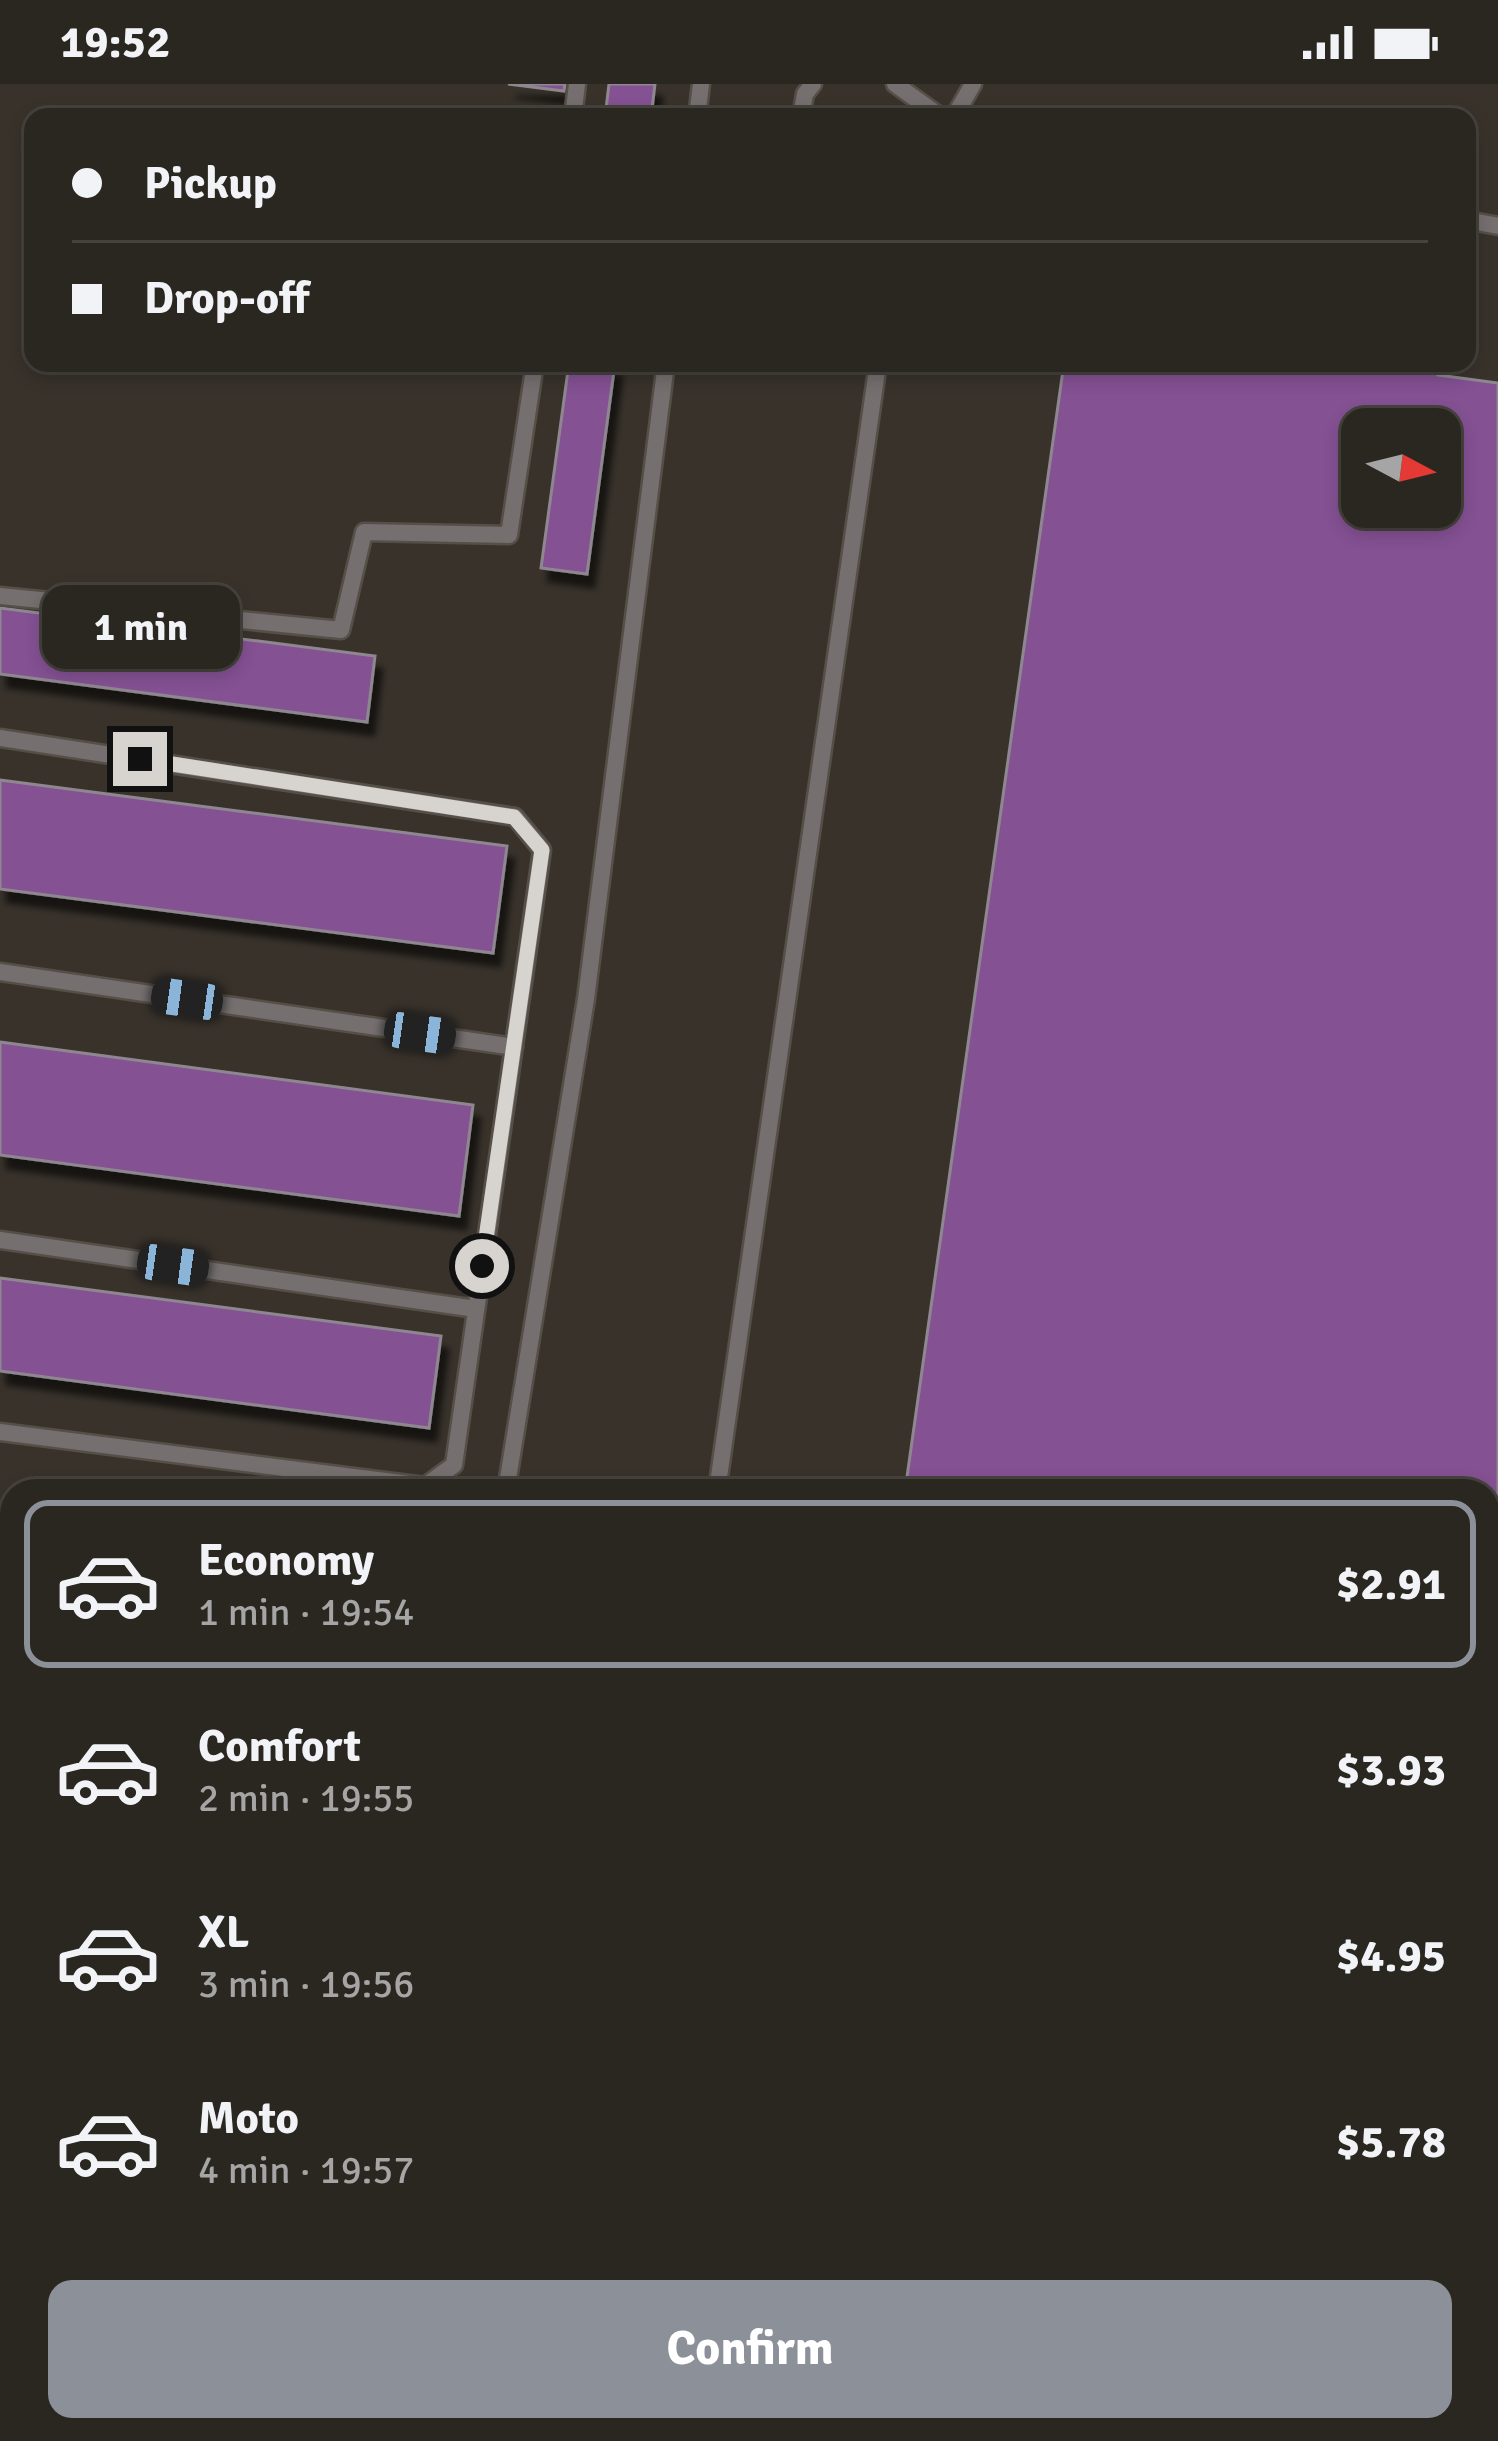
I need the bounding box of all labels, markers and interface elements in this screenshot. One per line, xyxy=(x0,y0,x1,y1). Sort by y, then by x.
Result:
text: 19:52 xyxy=(60,15,170,70)
text: Pickup xyxy=(144,156,277,211)
text: Drop-off xyxy=(144,271,309,326)
north arrow xyxy=(1341,408,1461,528)
map controls xyxy=(1341,408,1461,528)
callout: 1 min xyxy=(41,585,239,669)
text: 1 min xyxy=(94,603,188,651)
route end xyxy=(113,732,167,786)
car xyxy=(149,976,225,1022)
car xyxy=(382,1010,458,1056)
route start xyxy=(455,1239,509,1293)
car xyxy=(135,1242,211,1288)
icon: car xyxy=(54,1530,162,1638)
text: Economy xyxy=(198,1533,374,1588)
text: $2.91 xyxy=(1336,1557,1446,1612)
text: 1 min · 19:54 xyxy=(198,1588,414,1636)
icon: car xyxy=(54,1716,162,1824)
text: Comfort xyxy=(198,1719,361,1774)
text: $3.93 xyxy=(1336,1743,1446,1798)
text: 2 min · 19:55 xyxy=(198,1774,414,1822)
icon: car xyxy=(54,1902,162,2010)
text: XL xyxy=(198,1905,249,1960)
text: $4.95 xyxy=(1336,1929,1446,1984)
text: 3 min · 19:56 xyxy=(198,1960,414,2008)
icon: car xyxy=(54,2088,162,2196)
text: Moto xyxy=(198,2091,299,2146)
text: $5.78 xyxy=(1336,2115,1446,2170)
text: 4 min · 19:57 xyxy=(198,2146,414,2194)
button: Confirm xyxy=(48,2280,1452,2418)

